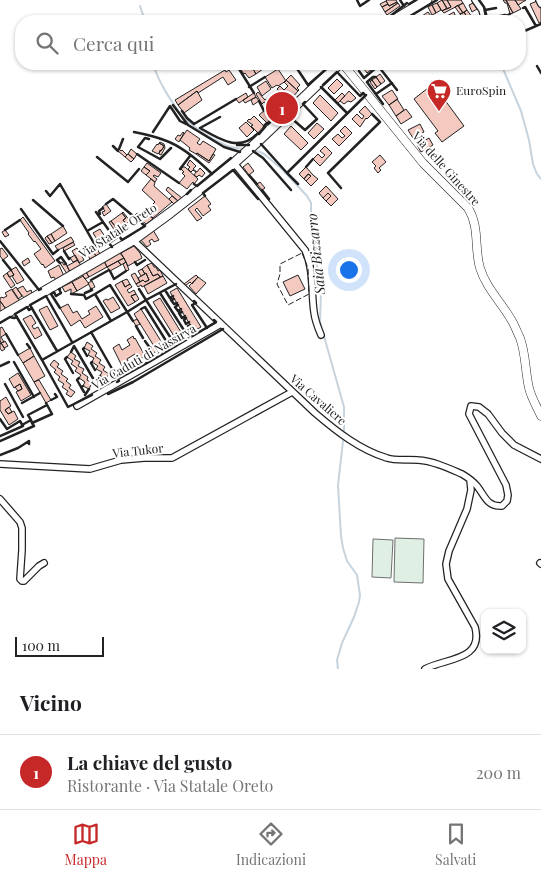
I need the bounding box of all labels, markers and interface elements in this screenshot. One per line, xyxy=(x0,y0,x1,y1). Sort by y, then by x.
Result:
search box xyxy=(15,15,526,70)
icon: search xyxy=(33,29,61,57)
text: Cerca qui xyxy=(73,30,154,56)
supermarket icon: EuroSpin xyxy=(426,78,452,112)
place label: EuroSpin xyxy=(456,82,506,98)
pin: 1 xyxy=(266,89,298,127)
street label: Via delle Ginestre xyxy=(409,127,484,209)
street label: Via Statale Oreto xyxy=(75,199,160,262)
water label: Saia Bizzarro xyxy=(302,212,329,297)
your location xyxy=(336,257,362,283)
street label: Via Caduti di Nassirya xyxy=(88,320,198,393)
street label: Via Cavaliere xyxy=(286,370,350,428)
street label: Via Tukor xyxy=(111,439,165,461)
map controls xyxy=(481,609,526,654)
button: layers xyxy=(481,609,526,654)
scale bar xyxy=(15,634,104,657)
text: 100 m xyxy=(22,636,60,655)
text: Vicino xyxy=(20,688,82,716)
text: La chiave del gusto xyxy=(67,749,232,775)
text: 1 xyxy=(33,762,39,783)
text: 200 m xyxy=(476,762,521,783)
text: Ristorante · Via Statale Oreto xyxy=(67,775,273,796)
tab: Mappa xyxy=(65,820,107,869)
tab: Indicazioni xyxy=(236,820,306,869)
tab: Salvati xyxy=(435,820,476,869)

